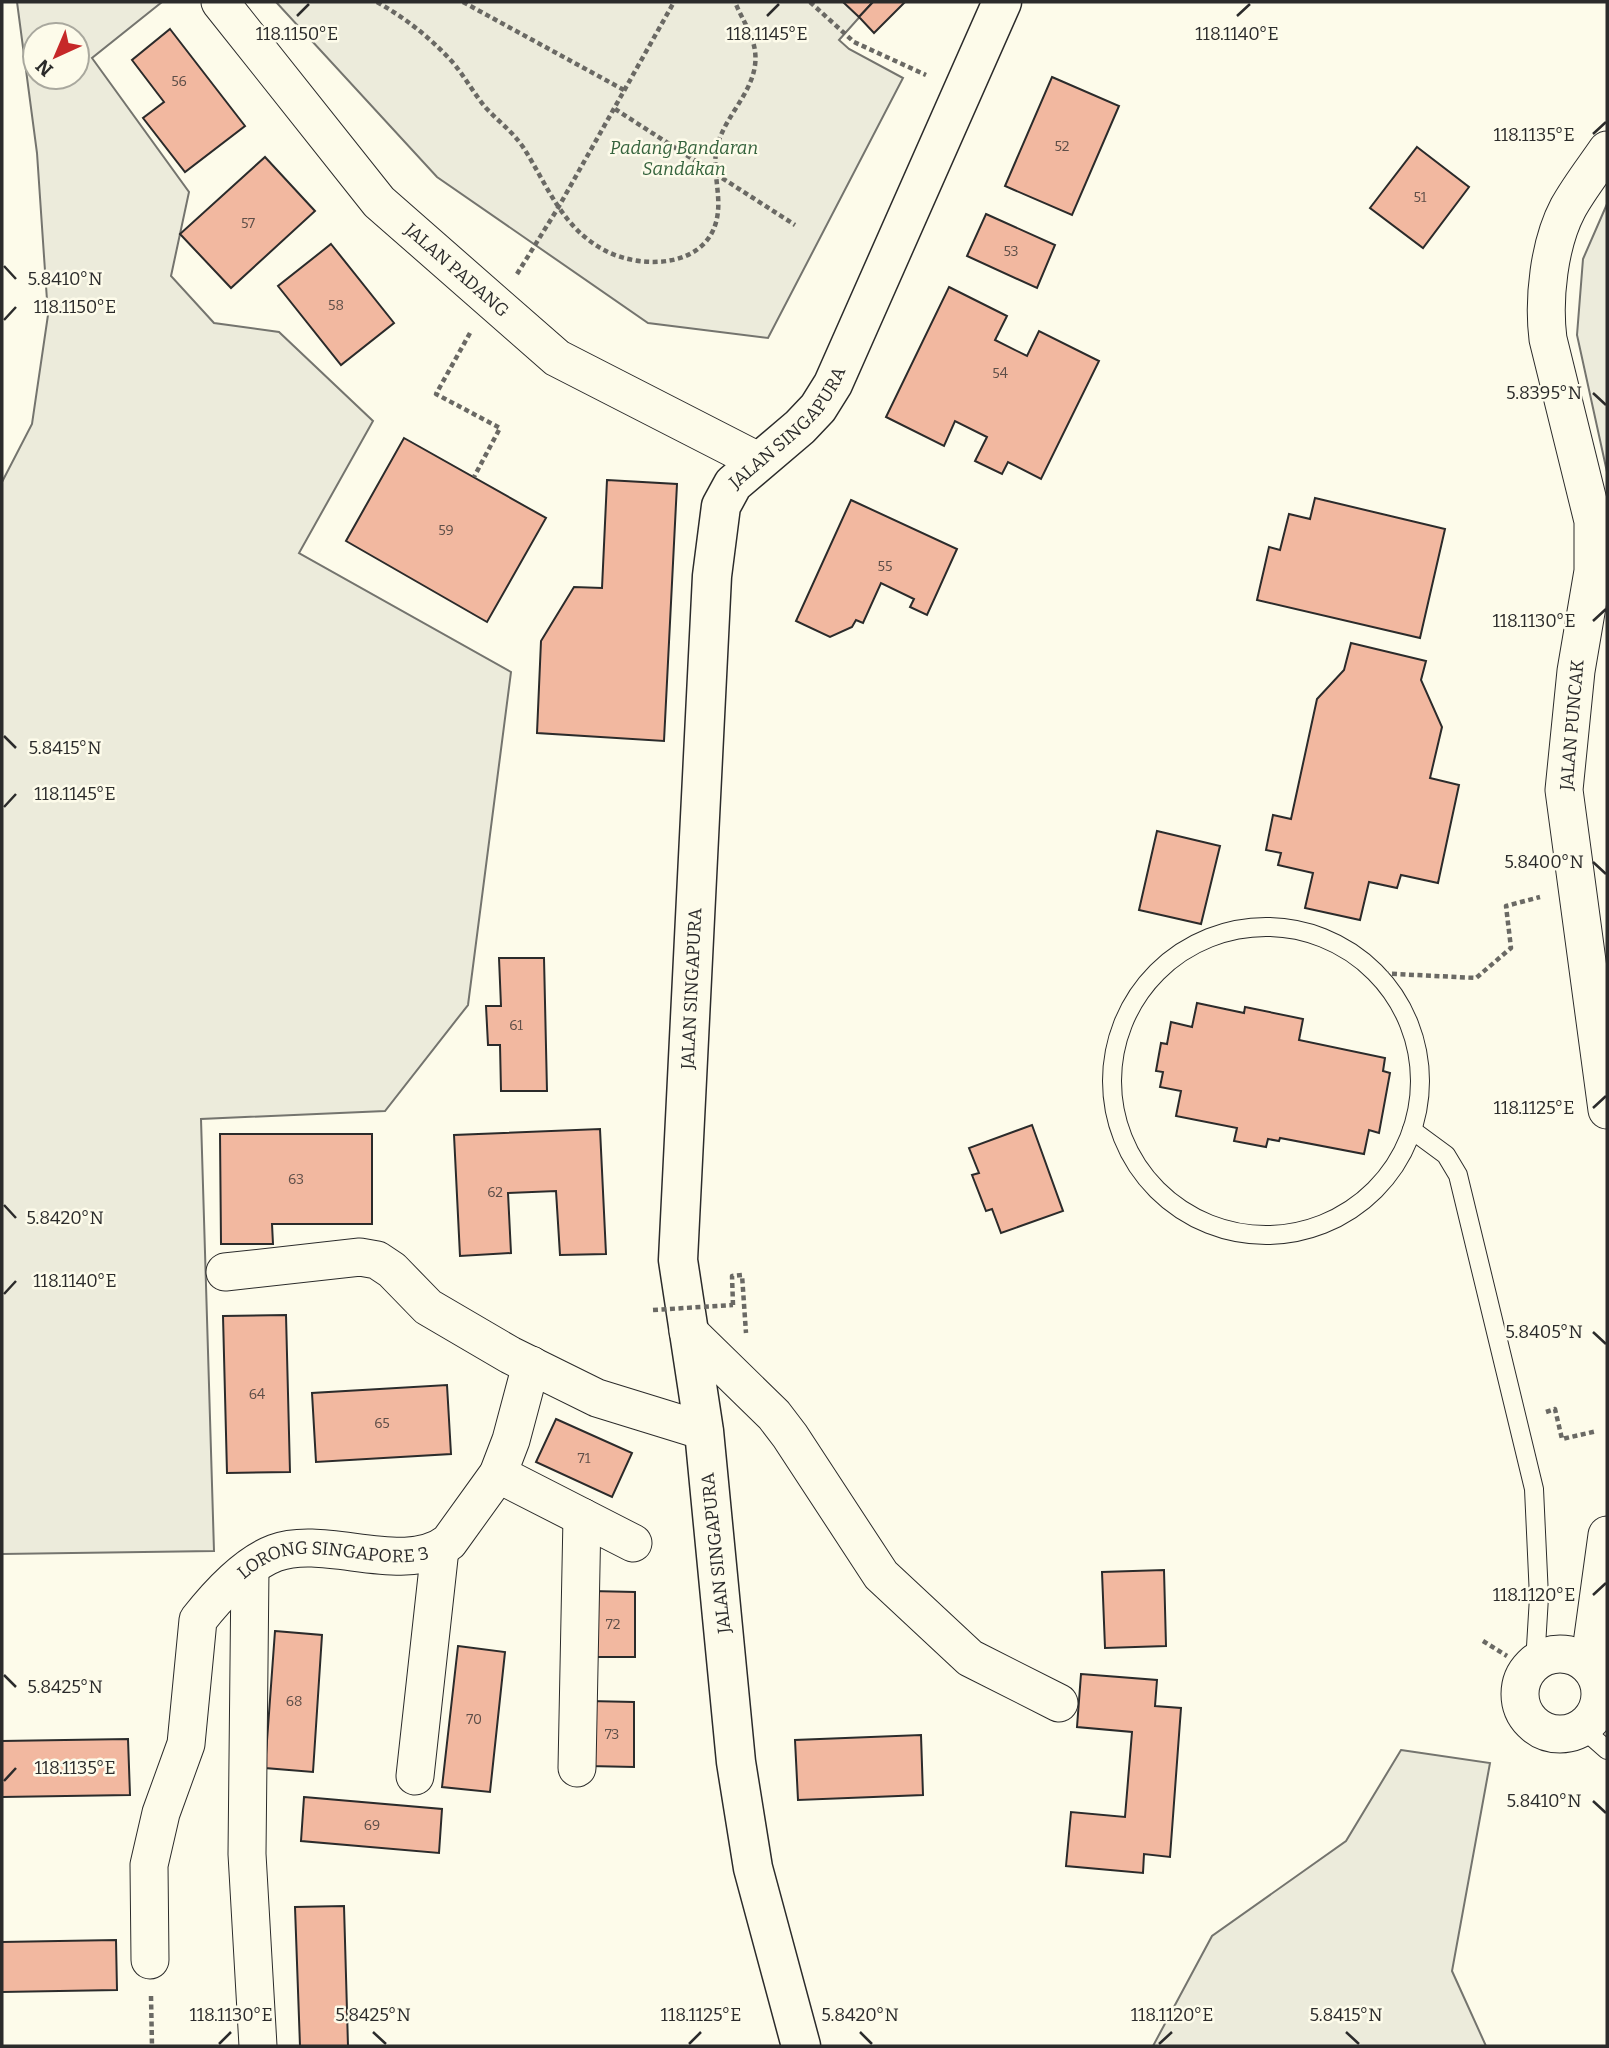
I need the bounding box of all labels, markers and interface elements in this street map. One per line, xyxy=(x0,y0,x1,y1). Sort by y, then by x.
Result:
north arrow xyxy=(21,21,91,91)
text: 118.1150°E xyxy=(256,23,338,45)
text: 118.1145°E xyxy=(726,23,808,45)
text: 118.1140°E xyxy=(1195,23,1279,45)
text: N xyxy=(31,54,58,81)
house number: 56 xyxy=(171,73,187,90)
text: 118.1135°E xyxy=(1493,124,1575,146)
park label: Padang Bandaran Sandakan xyxy=(610,137,758,180)
house number: 52 xyxy=(1055,138,1069,155)
house number: 51 xyxy=(1414,189,1427,206)
house number: 57 xyxy=(241,215,255,232)
street label: JALAN PADANG xyxy=(399,218,513,322)
house number: 53 xyxy=(1003,243,1019,260)
text: 5.8410°N xyxy=(27,268,103,290)
text: 118.1150°E xyxy=(34,296,116,318)
house number: 58 xyxy=(328,297,344,314)
street label: JALAN SINGAPURA xyxy=(724,363,850,494)
house number: 54 xyxy=(992,365,1008,382)
text: 5.8395°N xyxy=(1506,382,1582,404)
house number: 59 xyxy=(438,522,454,539)
house number: 55 xyxy=(878,558,892,575)
text: 118.1130°E xyxy=(1492,610,1576,632)
street label: JALAN PUNCAK xyxy=(1555,659,1589,792)
text: 5.8415°N xyxy=(28,737,102,759)
text: 118.1145°E xyxy=(34,783,116,805)
text: 5.8400°N xyxy=(1504,851,1584,873)
street label: JALAN SINGAPURA xyxy=(676,907,707,1071)
house number: 61 xyxy=(509,1017,523,1034)
text: 118.1125°E xyxy=(1494,1097,1574,1119)
house number: 63 xyxy=(288,1171,304,1188)
house number: 62 xyxy=(487,1184,503,1201)
text: 5.8420°N xyxy=(26,1207,104,1229)
text: 118.1140°E xyxy=(33,1270,117,1292)
text: 5.8405°N xyxy=(1505,1321,1583,1343)
house number: 64 xyxy=(249,1386,265,1403)
house number: 65 xyxy=(374,1415,390,1432)
house number: 71 xyxy=(578,1450,591,1467)
street label: JALAN SINGAPURA xyxy=(697,1471,735,1635)
street label: LORONG SINGAPORE 3 xyxy=(233,1537,431,1584)
text: 118.1120°E xyxy=(1493,1584,1575,1606)
house number: 72 xyxy=(606,1616,620,1633)
text: 5.8425°N xyxy=(27,1676,103,1698)
house number: 68 xyxy=(286,1693,302,1710)
house number: 70 xyxy=(466,1711,482,1728)
house number: 73 xyxy=(605,1726,619,1743)
text: 118.1135°E xyxy=(34,1757,116,1779)
text: 5.8410°N xyxy=(1506,1790,1582,1812)
house number: 69 xyxy=(364,1817,380,1834)
text: 118.1130°E xyxy=(189,2004,273,2026)
text: 5.8425°N xyxy=(335,2004,411,2026)
text: 118.1125°E xyxy=(661,2004,741,2026)
text: 5.8420°N xyxy=(821,2004,899,2026)
text: 118.1120°E xyxy=(1131,2004,1213,2026)
text: 5.8415°N xyxy=(1309,2004,1383,2026)

